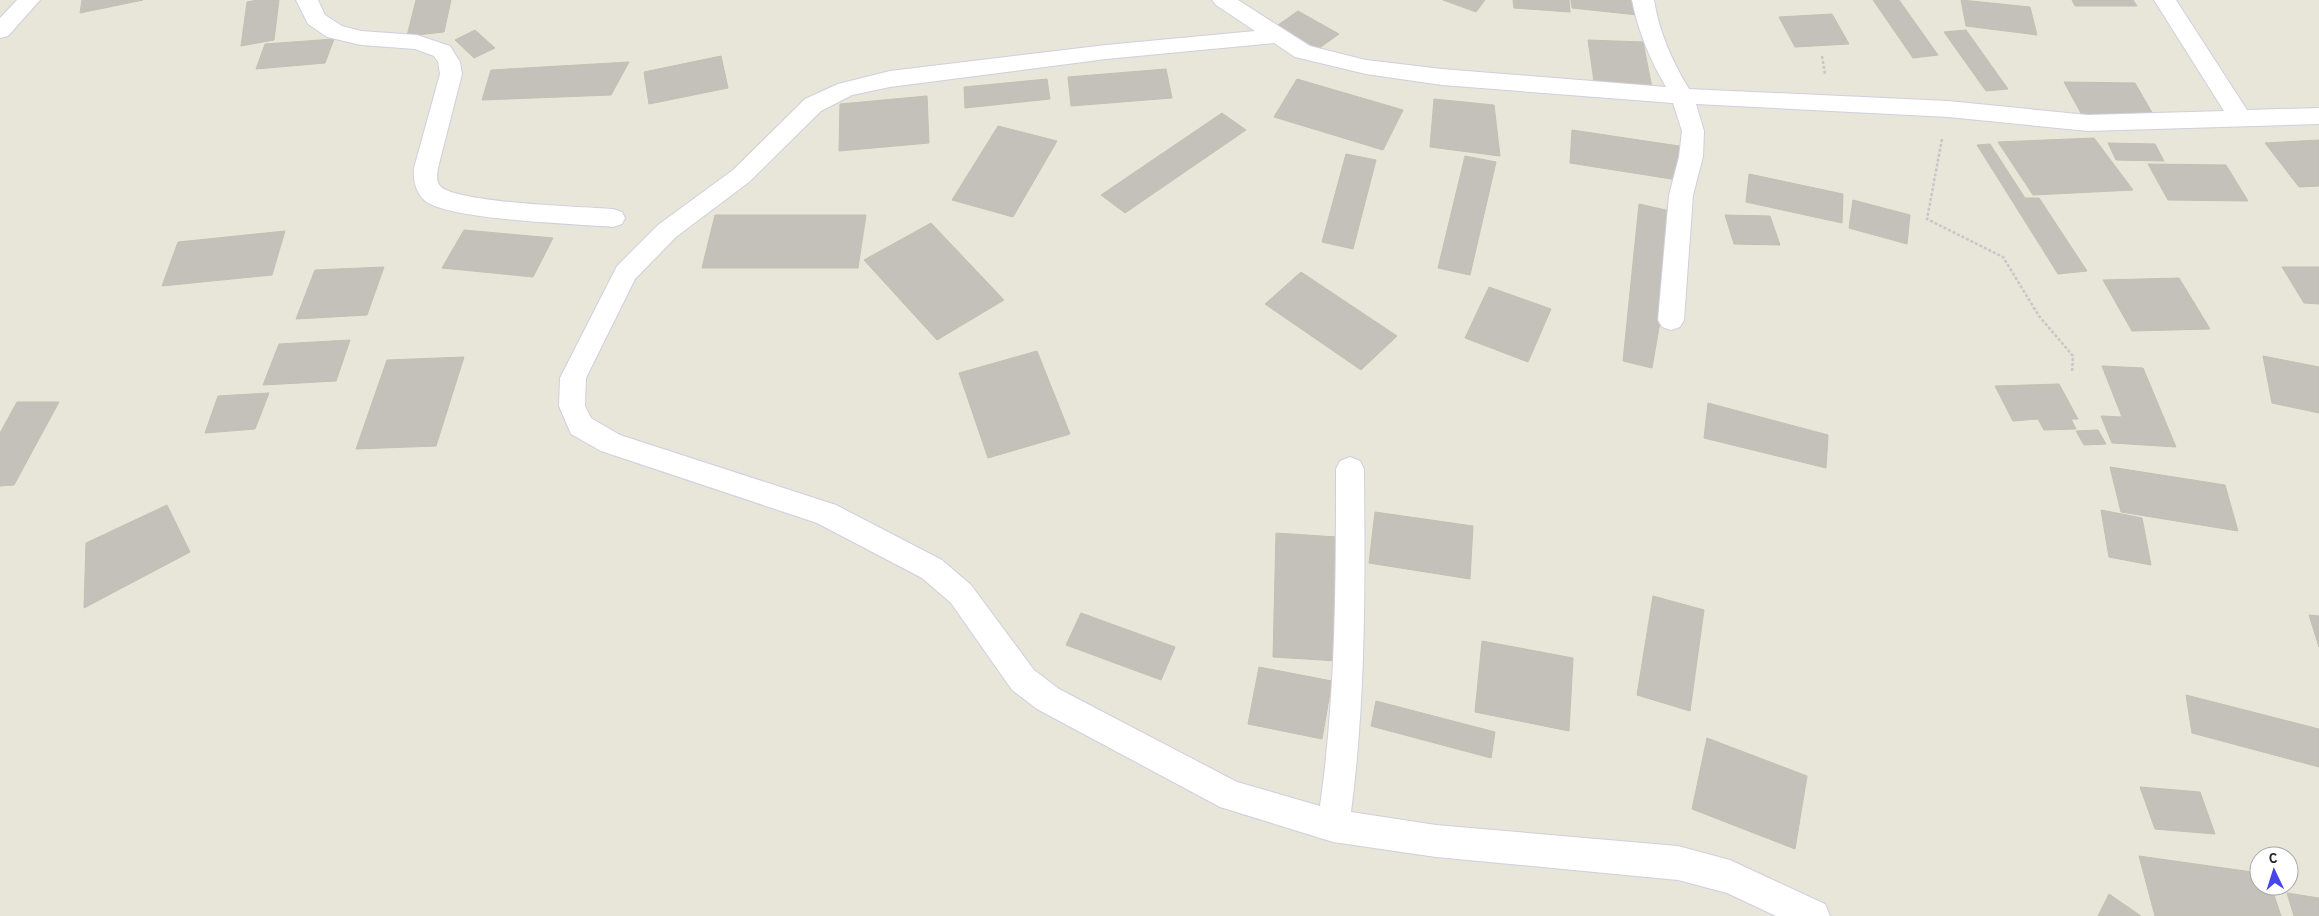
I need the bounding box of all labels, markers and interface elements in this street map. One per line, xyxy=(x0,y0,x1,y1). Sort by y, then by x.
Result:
north arrow xyxy=(2249,846,2299,896)
text: С xyxy=(2268,851,2278,868)

